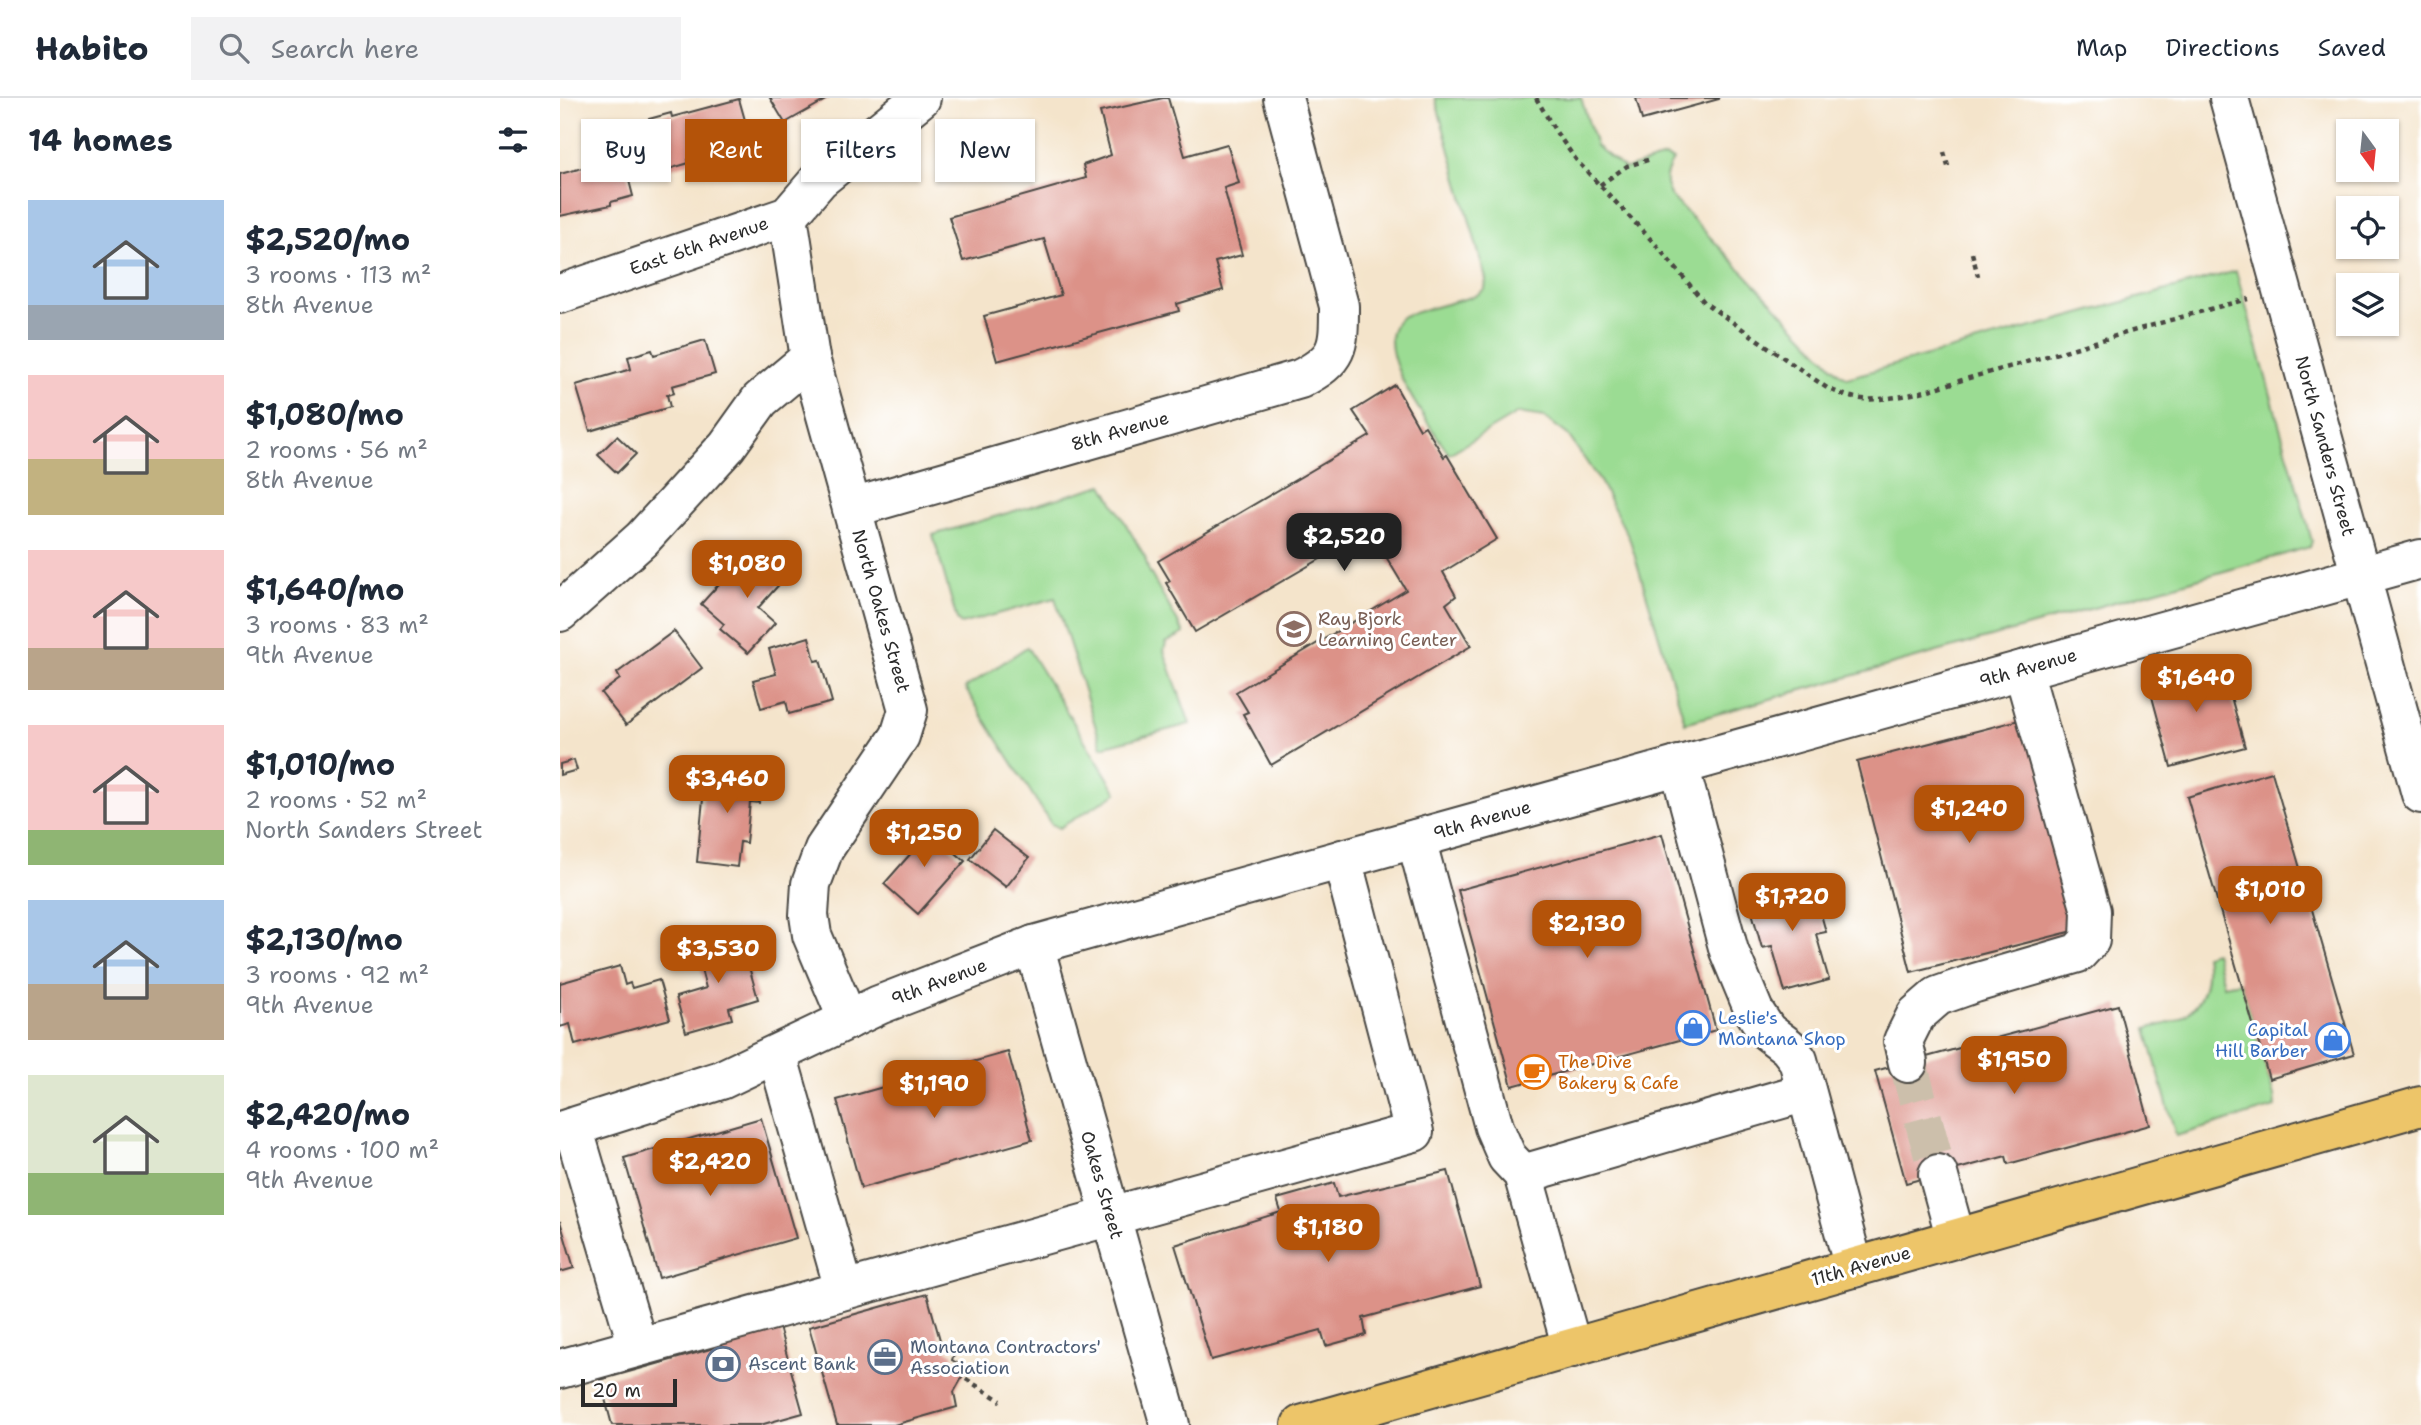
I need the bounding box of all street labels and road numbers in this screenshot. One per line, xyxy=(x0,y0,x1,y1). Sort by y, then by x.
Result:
street label: East 6th Avenue xyxy=(626,211,772,281)
street label: North Sanders Street xyxy=(2289,353,2361,539)
street label: 8th Avenue xyxy=(1068,406,1172,456)
street label: North Oakes Street xyxy=(846,527,916,696)
street label: 9th Avenue xyxy=(1976,643,2080,693)
street label: 9th Avenue xyxy=(1430,795,1534,845)
street label: 9th Avenue xyxy=(888,953,990,1011)
street label: Oakes Street xyxy=(1075,1128,1129,1242)
street label: 11th Avenue xyxy=(1808,1240,1914,1292)

